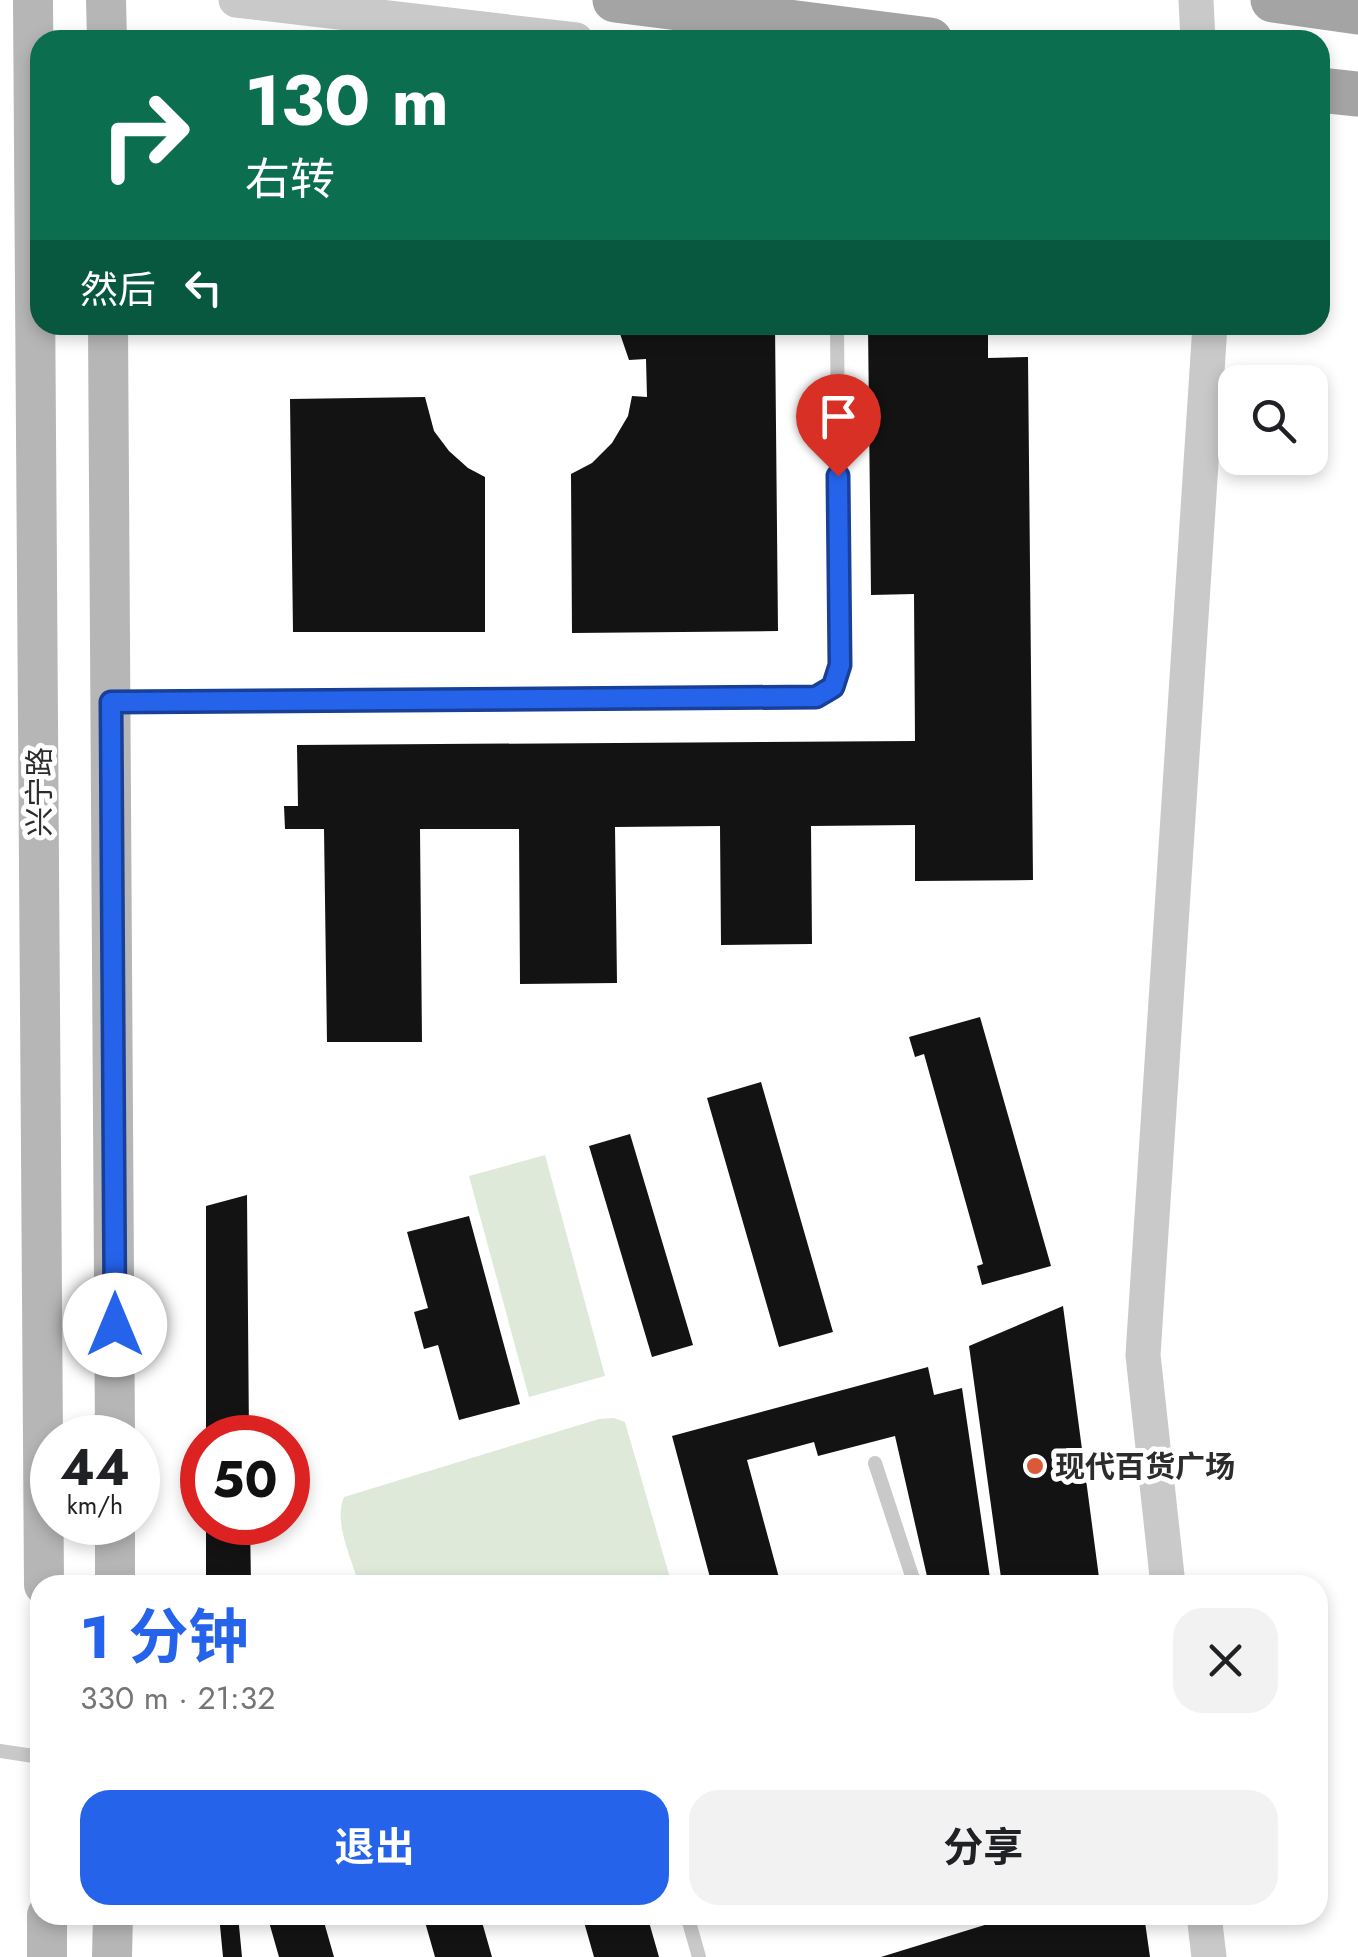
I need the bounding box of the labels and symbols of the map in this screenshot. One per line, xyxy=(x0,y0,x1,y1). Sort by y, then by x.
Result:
pin xyxy=(796,374,881,477)
street label: 兴宁路 xyxy=(18,747,61,837)
position arrow xyxy=(63,1273,167,1377)
speed limit sign: 50 xyxy=(180,1415,310,1545)
place label: 现代百货广场 xyxy=(1055,1445,1235,1488)
marker: 现代百货广场 xyxy=(1024,1455,1046,1477)

